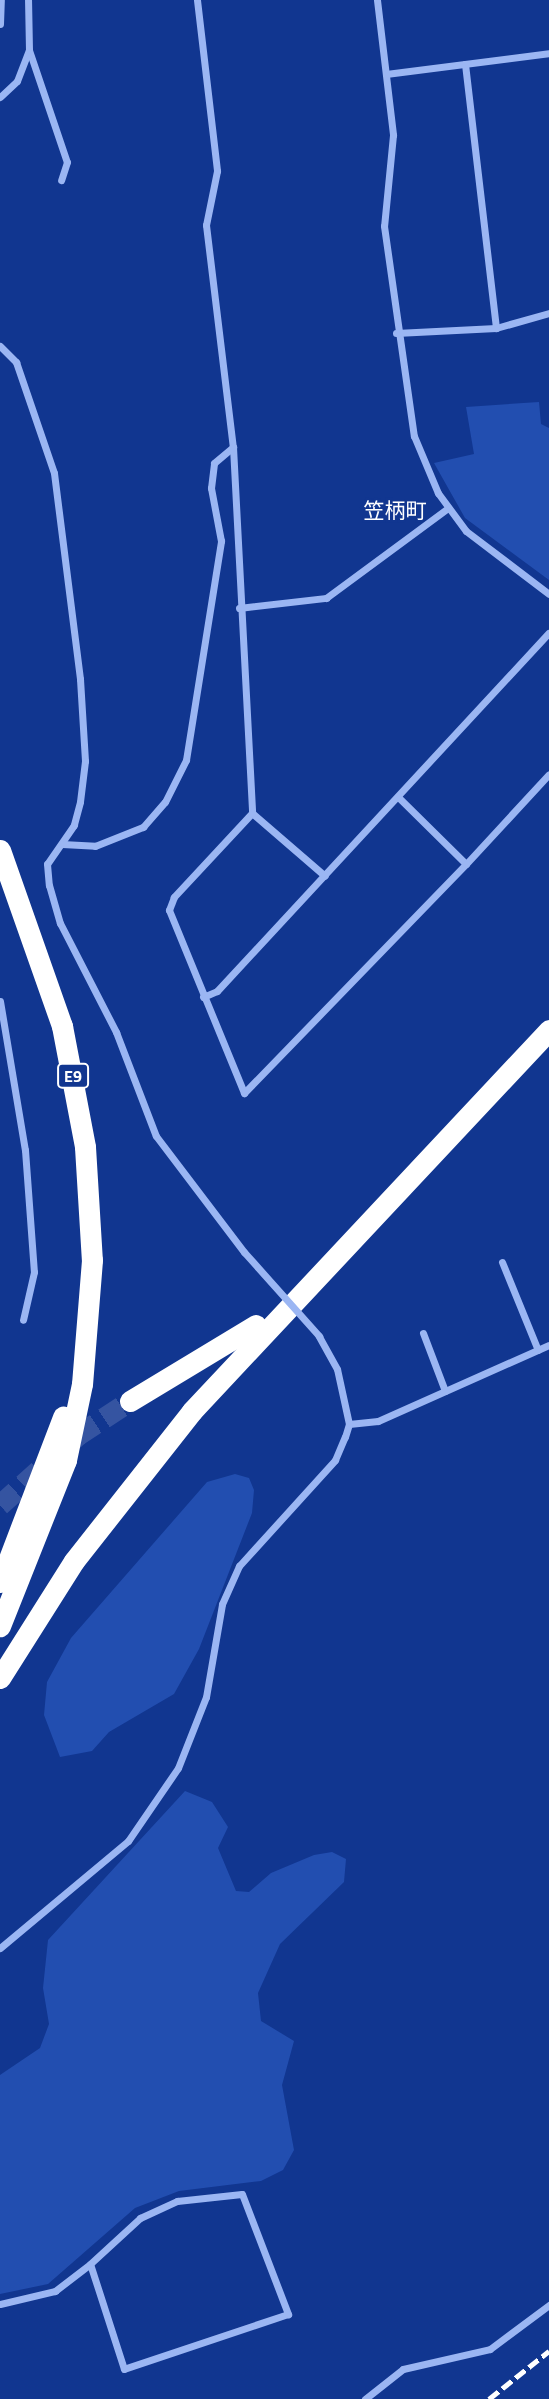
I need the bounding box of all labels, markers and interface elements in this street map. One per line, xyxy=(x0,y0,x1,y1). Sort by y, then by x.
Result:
district label: 笠柄町 xyxy=(364,497,426,523)
road number: E9 xyxy=(56,1064,90,1088)

